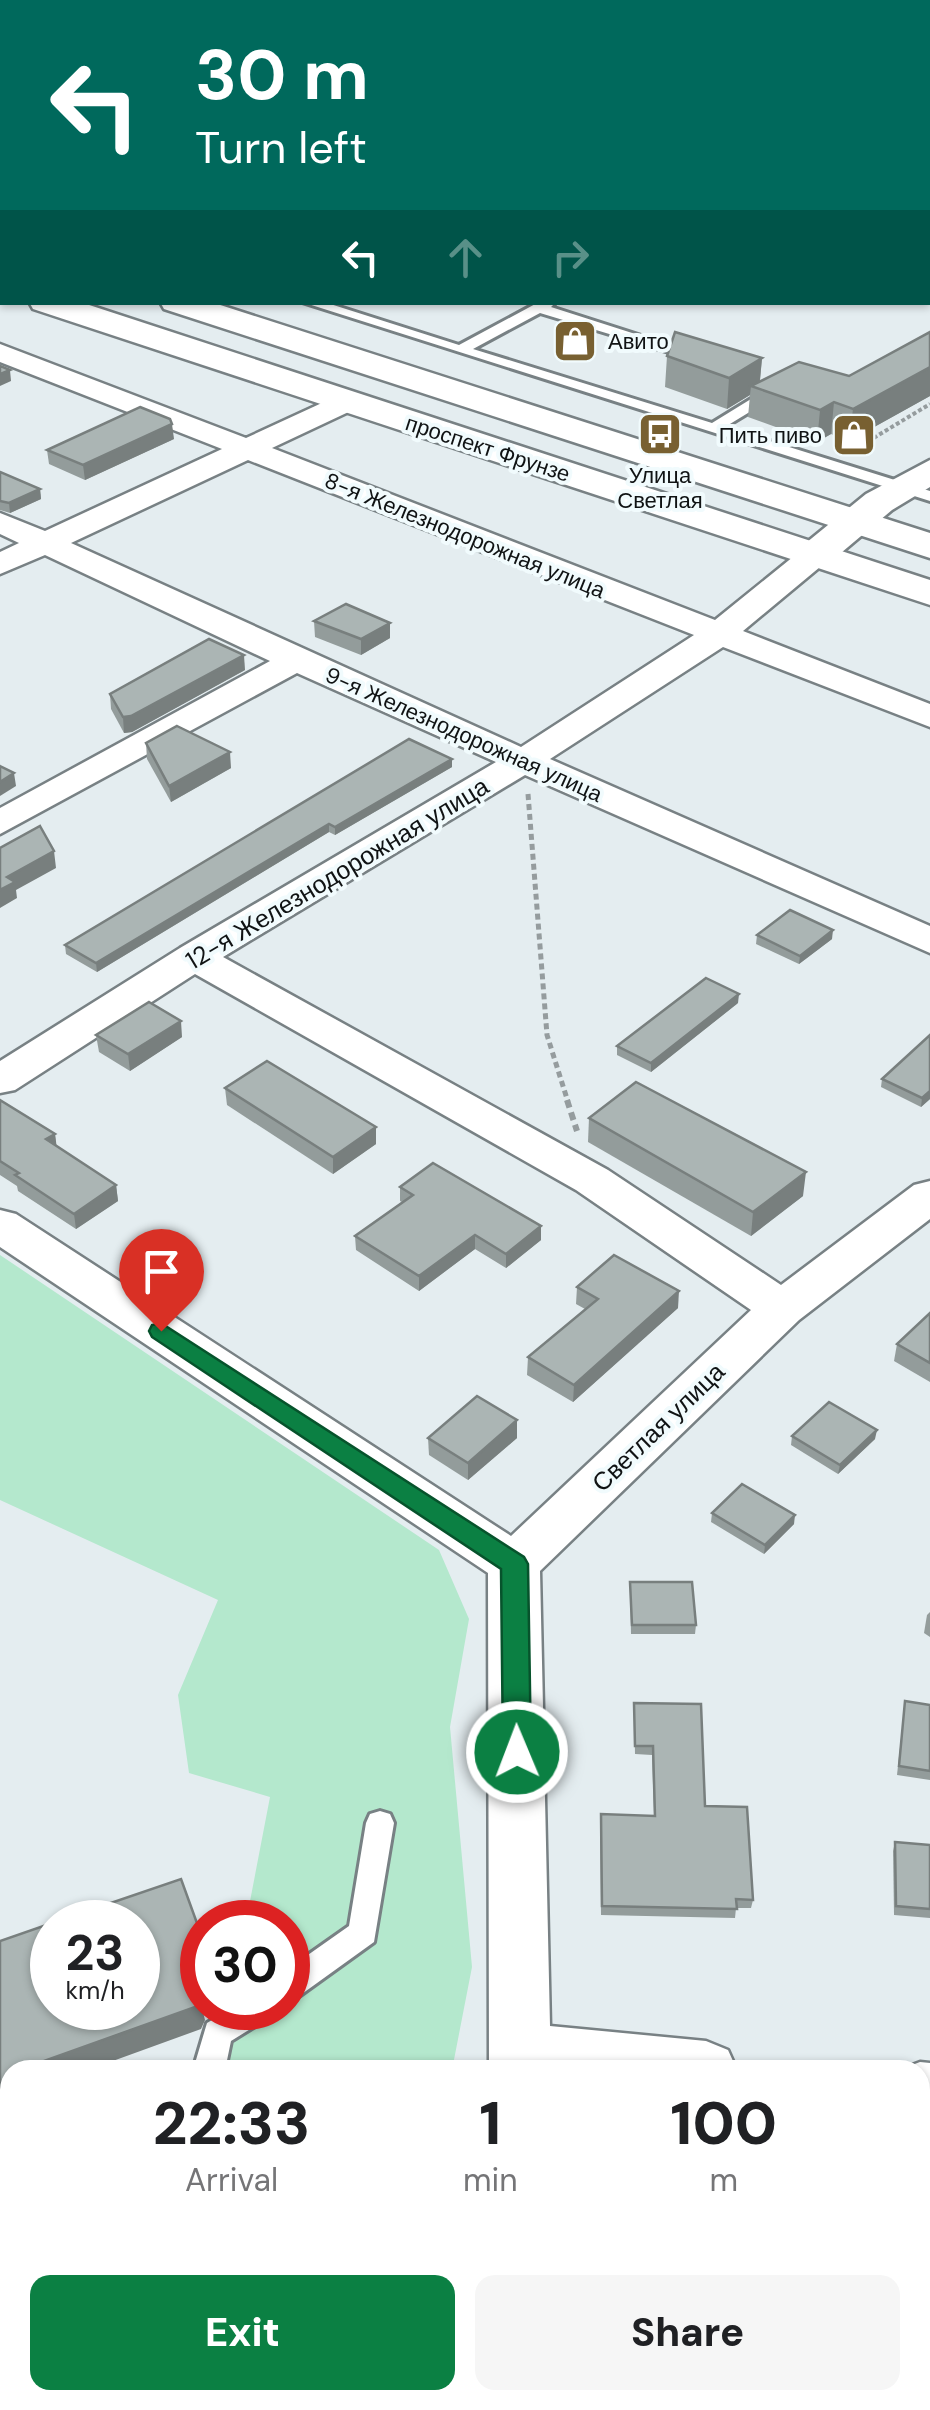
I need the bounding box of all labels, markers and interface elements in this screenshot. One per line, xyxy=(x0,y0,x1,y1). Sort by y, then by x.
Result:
text: 30 m xyxy=(195,30,369,121)
icon: left xyxy=(30,40,160,170)
text: Turn left xyxy=(195,118,367,177)
icon: left xyxy=(333,230,388,285)
icon: ahead xyxy=(438,230,493,285)
icon: right xyxy=(543,230,598,285)
shop icon: Авито xyxy=(552,318,598,364)
place label: Авито xyxy=(608,327,669,356)
street label: проспект Фрунзе xyxy=(402,408,574,489)
bus stop icon: Улица Светлая xyxy=(637,411,683,457)
shop icon: Пить пиво xyxy=(831,412,877,458)
place label: Пить пиво xyxy=(719,421,822,450)
place label: Улица Светлая xyxy=(617,461,703,515)
street label: 8-я Железнодорожная улица xyxy=(320,466,610,605)
street label: 9-я Железнодорожная улица xyxy=(321,660,608,809)
street label: 12-я Железнодорожная улица xyxy=(180,770,495,977)
pin xyxy=(119,1229,204,1332)
icon: arrive xyxy=(134,1244,189,1299)
street label: Светлая улица xyxy=(585,1356,732,1499)
position arrow xyxy=(465,1700,569,1804)
speed limit sign: 30 xyxy=(180,1900,310,2030)
text: 23 xyxy=(66,1920,125,1986)
text: km/h xyxy=(65,1974,125,2007)
text: 22:33 xyxy=(153,2084,310,2163)
text: 1 xyxy=(479,2084,501,2163)
text: 100 xyxy=(670,2084,777,2163)
text: Arrival xyxy=(185,2159,278,2201)
text: min xyxy=(463,2159,518,2201)
text: m xyxy=(709,2159,738,2201)
button: Exit xyxy=(30,2275,455,2390)
button: Share xyxy=(475,2275,900,2390)

